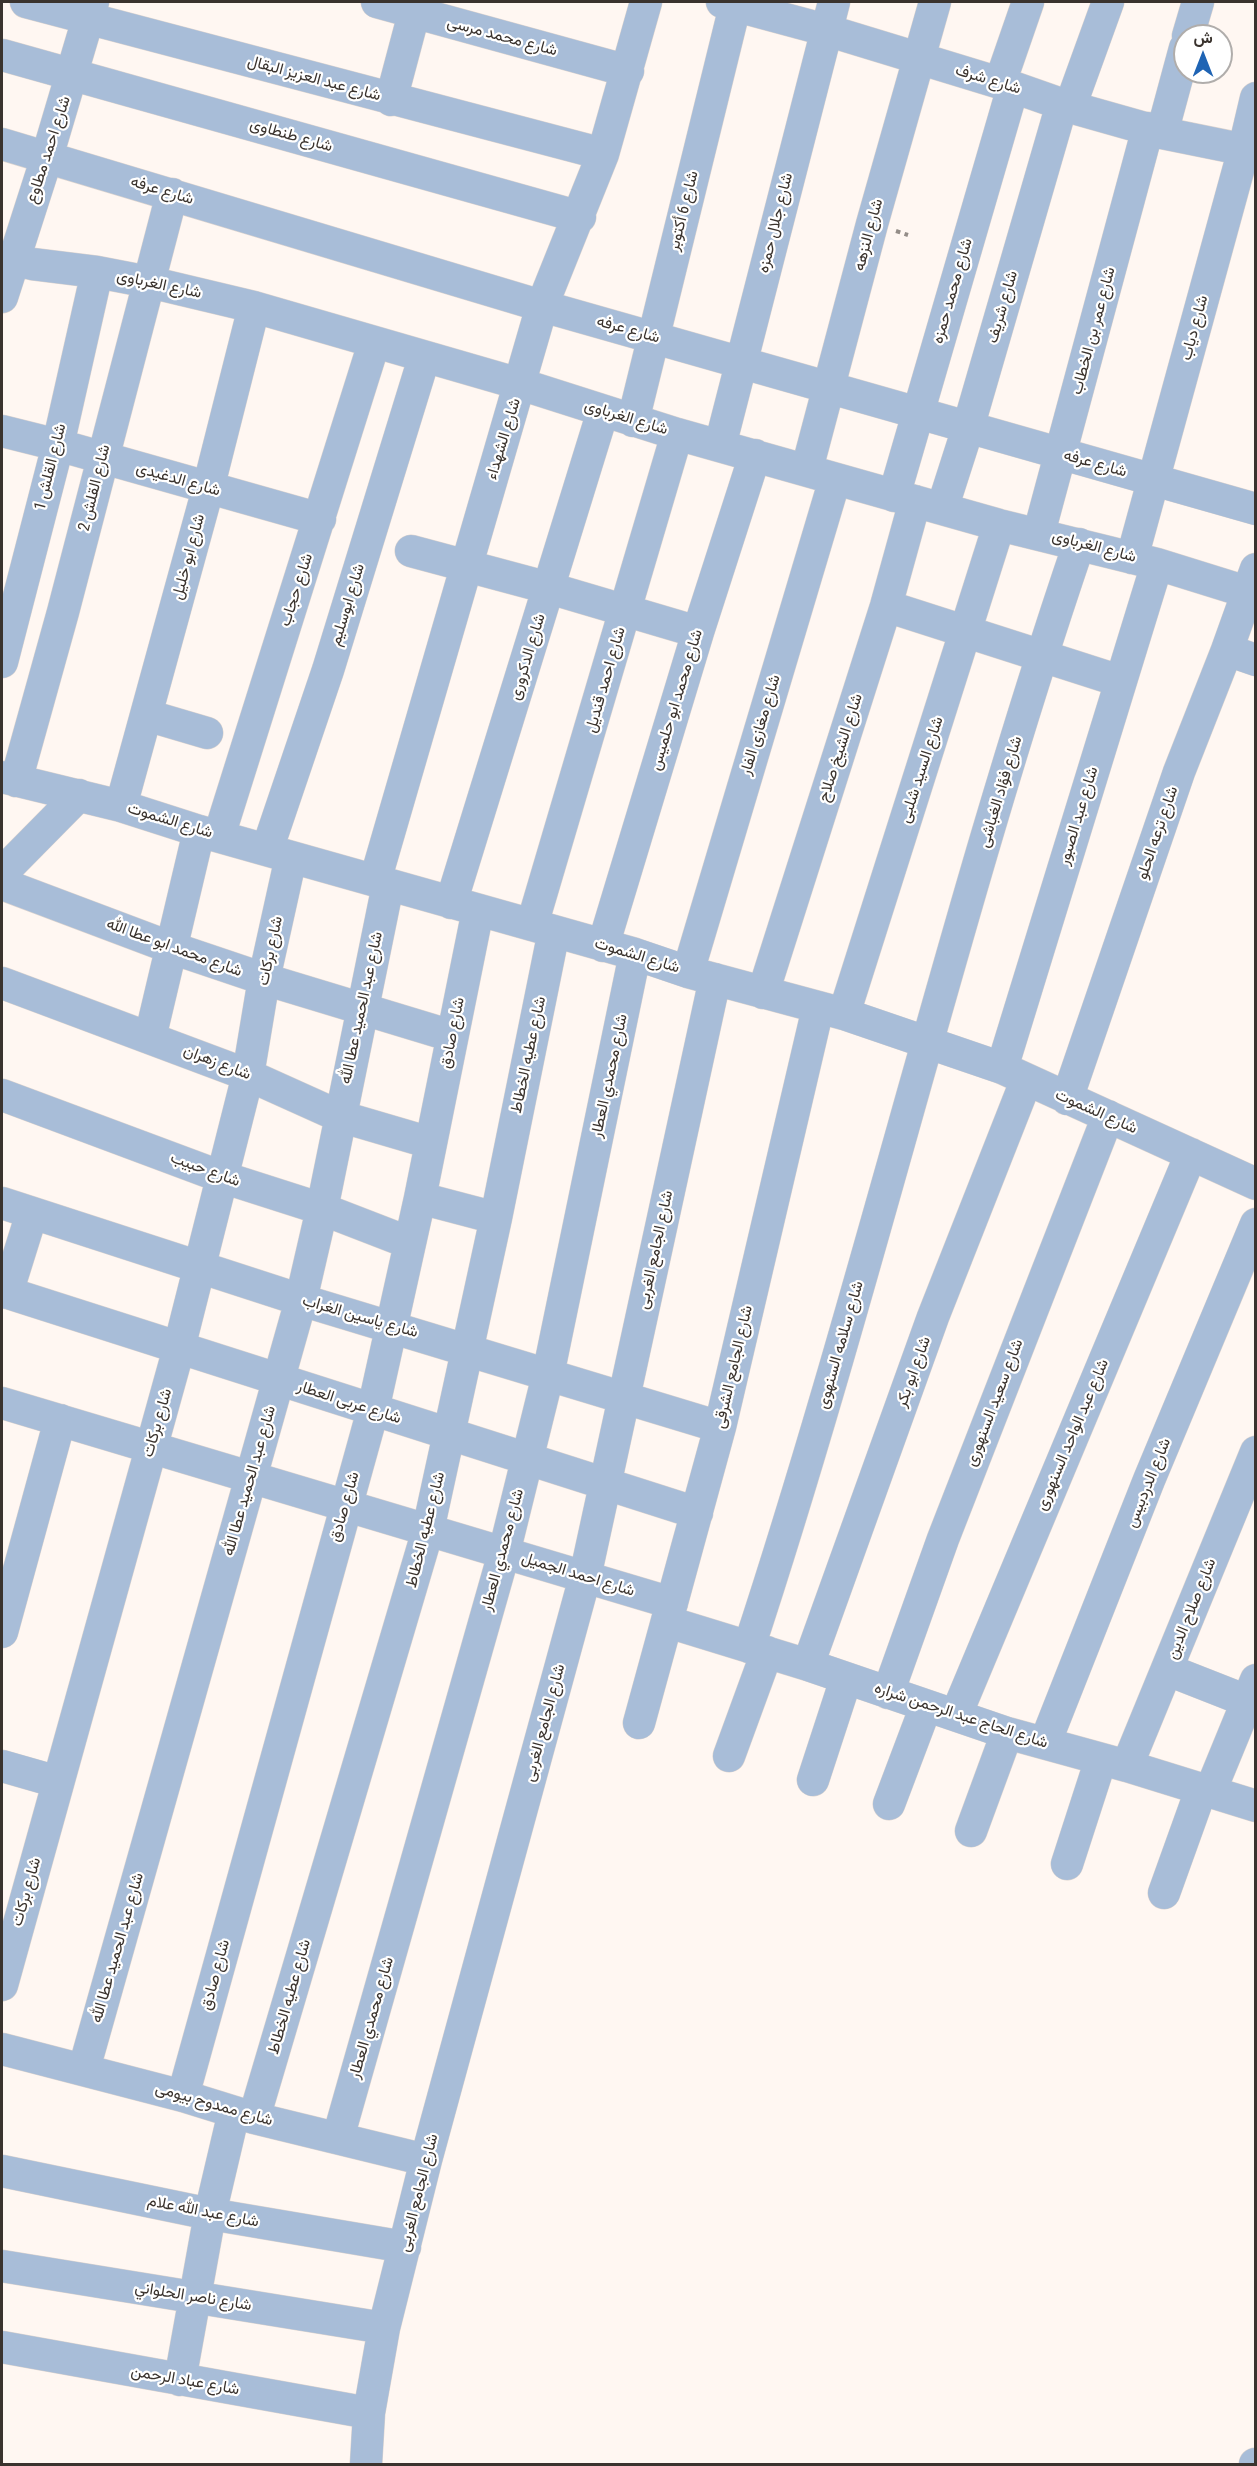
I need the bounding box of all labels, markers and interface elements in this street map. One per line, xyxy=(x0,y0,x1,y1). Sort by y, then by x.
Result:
street label: شارع محمد مرسى xyxy=(445,13,559,61)
north arrow xyxy=(1173,24,1233,84)
text: ش xyxy=(1193,28,1213,47)
street label: شارع عبد العزيز البقال xyxy=(245,52,383,106)
street label: شارع شرف xyxy=(953,61,1023,99)
street label: شارع احمد مطاوع xyxy=(23,94,75,206)
street label: شارع طنطاوى xyxy=(247,115,335,157)
street label: شارع 6 أكتوبر xyxy=(665,169,703,253)
street label: شارع جلال حمزه xyxy=(754,171,798,275)
street label: شارع عرفه xyxy=(128,172,196,210)
street label: شارع النزهه xyxy=(850,197,888,273)
street label: شارع محمد حمزه xyxy=(929,236,977,346)
street label: شارع عمر بن الخطاب xyxy=(1068,265,1120,397)
street label: شارع الغرباوى xyxy=(115,267,203,303)
street label: شارع شريف xyxy=(984,269,1022,345)
street label: شارع دياب xyxy=(1177,293,1213,363)
street label: شارع عرفه xyxy=(594,312,662,348)
street label: شارع الشهداء xyxy=(482,396,526,482)
street label: شارع الغرباوى xyxy=(582,396,670,440)
street label: شارع القلش 1 xyxy=(31,422,71,512)
street label: شارع القلش 2 xyxy=(75,443,115,533)
street label: شارع عرفه xyxy=(1061,446,1129,482)
street label: شارع الدغيدى xyxy=(134,459,222,501)
street label: شارع ابو خليل xyxy=(168,512,210,602)
street label: شارع الغرباوى xyxy=(1050,527,1138,567)
street label: شارع حجاب xyxy=(276,551,318,629)
street label: شارع ابوسليم xyxy=(326,562,370,648)
street label: شارع الدكرورى xyxy=(506,611,550,703)
street label: شارع احمد قنديل xyxy=(582,625,630,735)
street label: شارع محمد ابو حلميس xyxy=(646,627,708,773)
street label: شارع مغازى الفار xyxy=(737,672,785,778)
street label: شارع الشيخ صلاح xyxy=(814,691,868,805)
street label: شارع السيد شلبى xyxy=(896,714,948,826)
street label: شارع فؤاد الغباشى xyxy=(975,734,1027,850)
street label: شارع عبد الصبور xyxy=(1055,764,1103,868)
street label: شارع ترعه الحلو xyxy=(1133,784,1183,882)
street label: شارع الشموت xyxy=(125,799,215,843)
street label: شارع محمد ابو عطا الله xyxy=(104,915,244,981)
street label: شارع بركات xyxy=(254,915,288,987)
street label: شارع عبد الحميد عطا الله xyxy=(336,930,388,1086)
street label: شارع الشموت xyxy=(592,934,682,978)
street label: شارع عطيه الخطاط xyxy=(507,995,551,1115)
street label: شارع صادق xyxy=(437,996,469,1070)
street label: شارع محمدي العطار xyxy=(588,1012,632,1140)
street label: شارع زهران xyxy=(181,1041,253,1085)
street label: شارع الشموت xyxy=(1052,1085,1140,1139)
street label: شارع حبيب xyxy=(168,1149,242,1191)
street label: شارع الجامع الغربى xyxy=(634,1189,678,1311)
street label: شارع سلامه السنهوى xyxy=(814,1279,868,1411)
street label: شارع ياسين الغراب xyxy=(300,1291,420,1343)
street label: شارع الجامع الشرقى xyxy=(711,1304,757,1430)
street label: شارع ابو بكر xyxy=(892,1334,936,1410)
street label: شارع سعيد السنهورى xyxy=(962,1337,1028,1469)
street label: شارع عبد الواحد السنهورى xyxy=(1032,1356,1114,1514)
street label: شارع عربى العطار xyxy=(295,1377,403,1429)
street label: شارع بركات xyxy=(139,1386,177,1460)
street label: شارع عبد الحميد عطا الله xyxy=(219,1404,281,1558)
street label: شارع الدردبيس xyxy=(1122,1435,1176,1531)
street label: شارع صادق xyxy=(326,1470,364,1544)
street label: شارع عطيه الخطاط xyxy=(402,1470,450,1590)
street label: شارع محمدي العطار xyxy=(477,1487,529,1613)
street label: شارع احمد الجميل xyxy=(519,1549,637,1601)
street label: شارع صلاح الدين xyxy=(1163,1556,1221,1662)
street label: شارع الجامع الغربى xyxy=(520,1662,570,1784)
street label: شارع الحاج عبد الرحمن شراره xyxy=(872,1679,1050,1753)
street label: شارع بركات xyxy=(8,1855,46,1929)
street label: شارع عبد الحميد عطا الله xyxy=(87,1871,149,2025)
street label: شارع عطيه الخطاط xyxy=(264,1937,316,2057)
street label: شارع صادق xyxy=(197,1938,235,2012)
street label: شارع محمدي العطار xyxy=(345,1955,399,2081)
street label: شارع ممدوح بيومى xyxy=(153,2079,275,2131)
street label: شارع الجامع الغربى xyxy=(395,2132,443,2254)
street label: شارع عبد الله علام xyxy=(146,2192,260,2232)
street label: شارع ناصر الحلواني xyxy=(133,2278,253,2316)
street label: شارع عباد الرحمن xyxy=(129,2362,241,2400)

